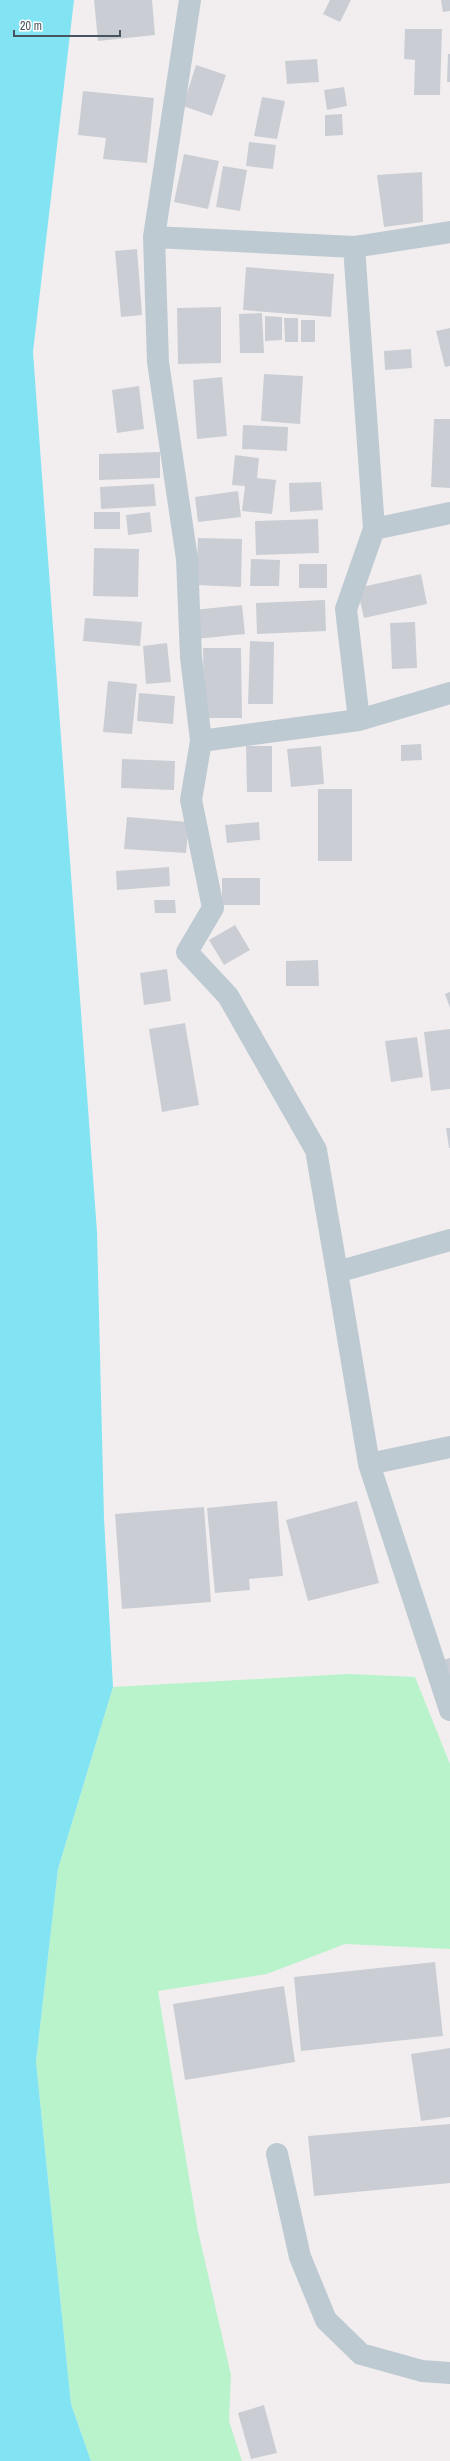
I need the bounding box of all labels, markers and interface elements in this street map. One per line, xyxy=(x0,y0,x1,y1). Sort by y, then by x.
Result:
scale bar xyxy=(14,12,120,38)
text: 20 m xyxy=(20,18,42,34)

